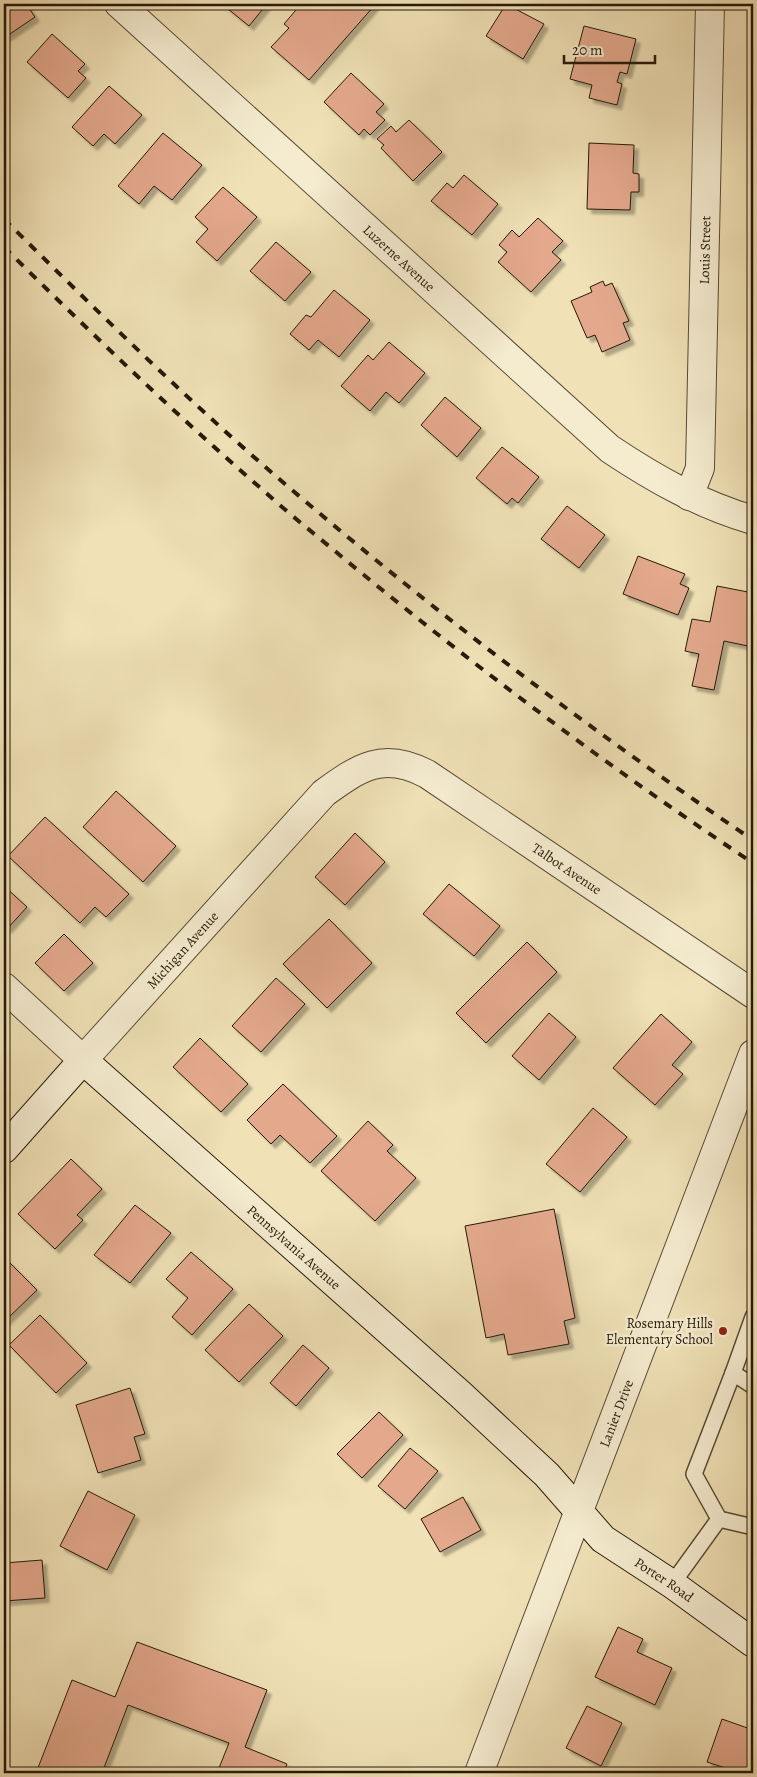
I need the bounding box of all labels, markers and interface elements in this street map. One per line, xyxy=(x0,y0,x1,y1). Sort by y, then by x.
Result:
scale bar xyxy=(564,32,656,64)
text: 20 m xyxy=(572,40,603,60)
street label: Louis Street xyxy=(695,215,715,285)
street label: Luzerne Avenue xyxy=(359,221,439,296)
street label: Talbot Avenue xyxy=(528,839,605,899)
street label: Michigan Avenue xyxy=(143,907,223,993)
street label: Pennsylvania Avenue xyxy=(243,1201,345,1294)
place label: Rosemary Hills Elementary School xyxy=(606,1314,714,1349)
marker: Rosemary Hills Elementary School xyxy=(717,1325,729,1337)
street label: Lanier Drive xyxy=(595,1377,638,1450)
street label: Porter Road xyxy=(631,1553,698,1607)

